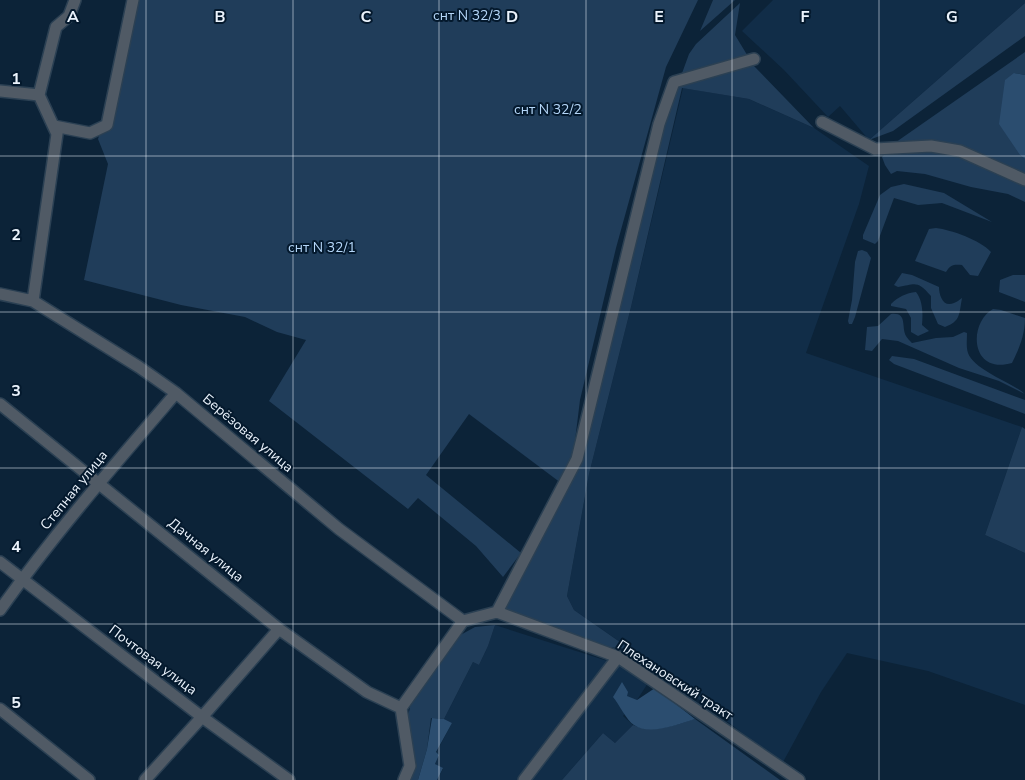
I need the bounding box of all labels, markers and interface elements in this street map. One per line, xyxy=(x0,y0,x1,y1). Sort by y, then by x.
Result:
text: A xyxy=(67,6,79,28)
text: B xyxy=(214,6,226,28)
text: C xyxy=(361,6,372,28)
park label: снт N 32/3 xyxy=(433,6,501,25)
text: D xyxy=(506,6,518,28)
text: E xyxy=(654,6,664,28)
text: F xyxy=(801,6,810,28)
text: G xyxy=(946,6,958,28)
text: 1 xyxy=(11,68,21,90)
park label: снт N 32/2 xyxy=(514,100,582,119)
text: 2 xyxy=(11,224,21,246)
park label: снт N 32/1 xyxy=(288,238,356,257)
text: 3 xyxy=(11,380,21,402)
street label: Берёзовая улица xyxy=(199,389,297,477)
street label: Степная улица xyxy=(36,446,112,534)
street label: Дачная улица xyxy=(164,514,248,586)
text: 4 xyxy=(11,536,21,558)
street label: Почтовая улица xyxy=(105,621,201,699)
street label: Плехановский тракт xyxy=(613,635,737,725)
text: 5 xyxy=(11,692,21,714)

